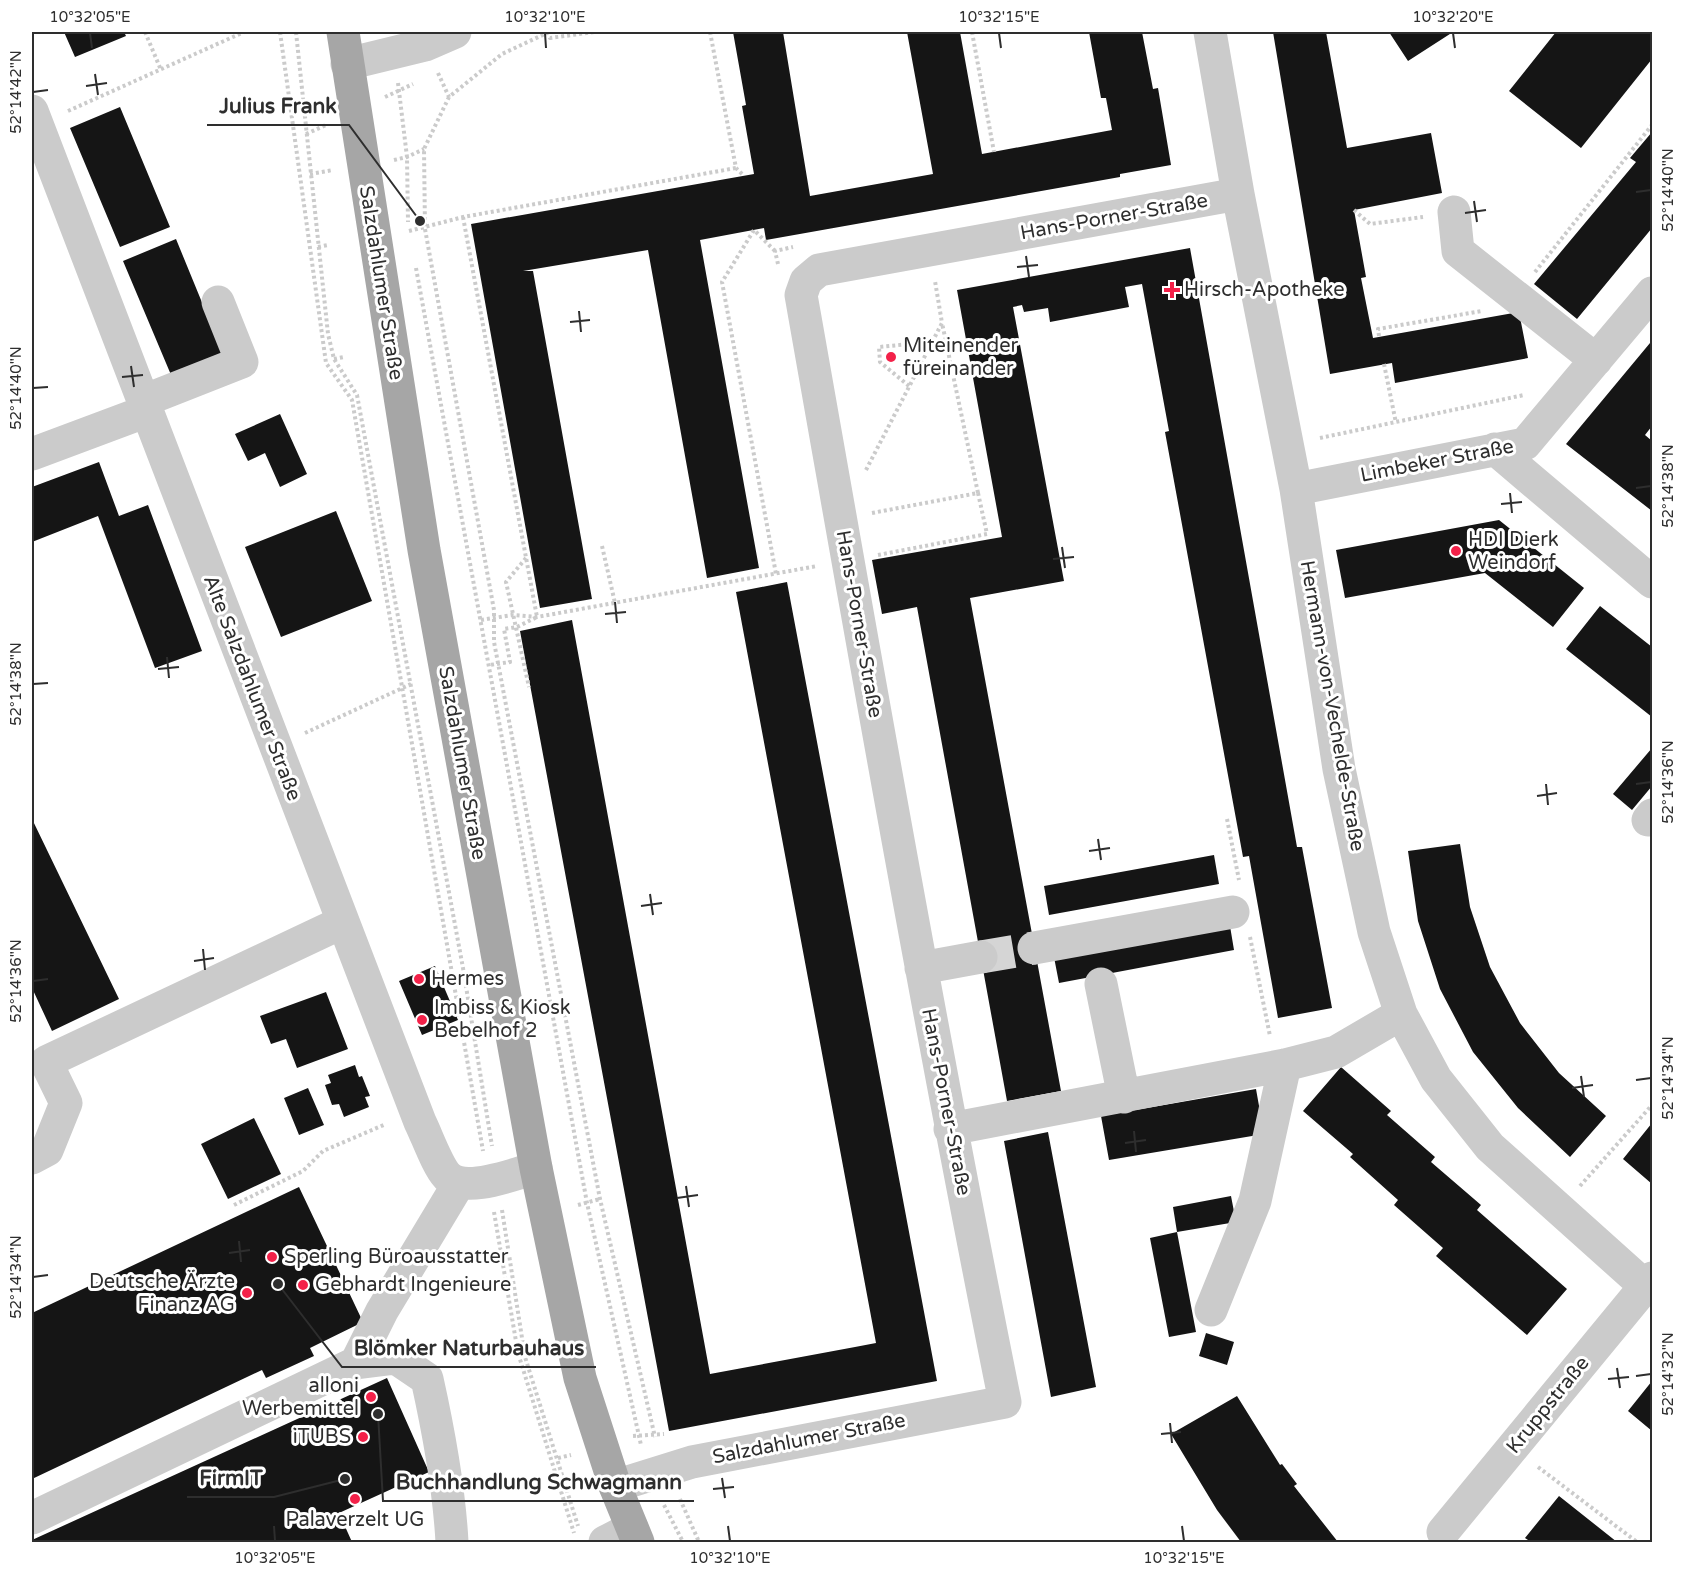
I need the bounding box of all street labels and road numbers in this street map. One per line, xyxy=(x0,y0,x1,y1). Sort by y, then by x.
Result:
street label: Salzdahlumer Straße xyxy=(354,184,408,382)
street label: Hans-Porner-Straße xyxy=(1018,189,1210,245)
street label: Limbeker Straße xyxy=(1358,434,1516,488)
street label: Hans-Porner-Straße xyxy=(831,528,887,720)
street label: Hermann-von-Vechelde-Straße xyxy=(1295,559,1369,853)
street label: Alte Salzdahlumer Straße xyxy=(198,572,306,804)
street label: Salzdahlumer Straße xyxy=(433,664,491,862)
street label: Hans-Porner-Straße xyxy=(916,1006,976,1198)
street label: Kruppstraße xyxy=(1502,1352,1594,1458)
street label: Salzdahlumer Straße xyxy=(710,1409,908,1469)

